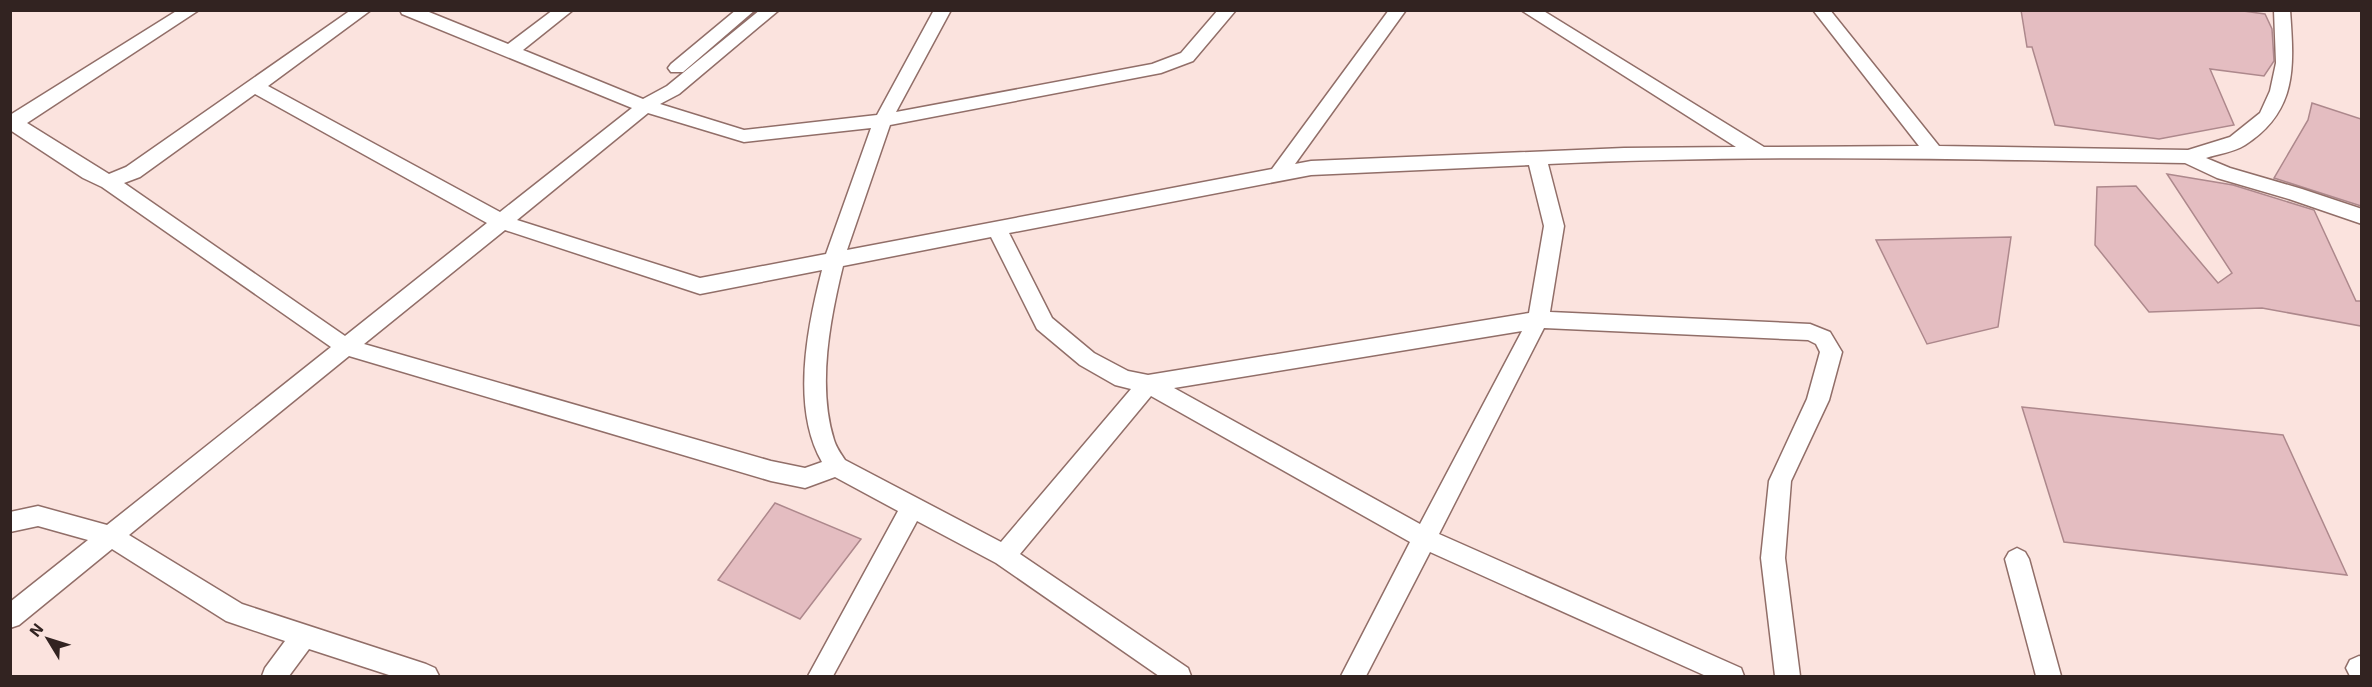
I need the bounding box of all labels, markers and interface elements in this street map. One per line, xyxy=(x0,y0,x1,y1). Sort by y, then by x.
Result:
north arrow xyxy=(18,609,78,669)
text: N xyxy=(25,619,47,640)

